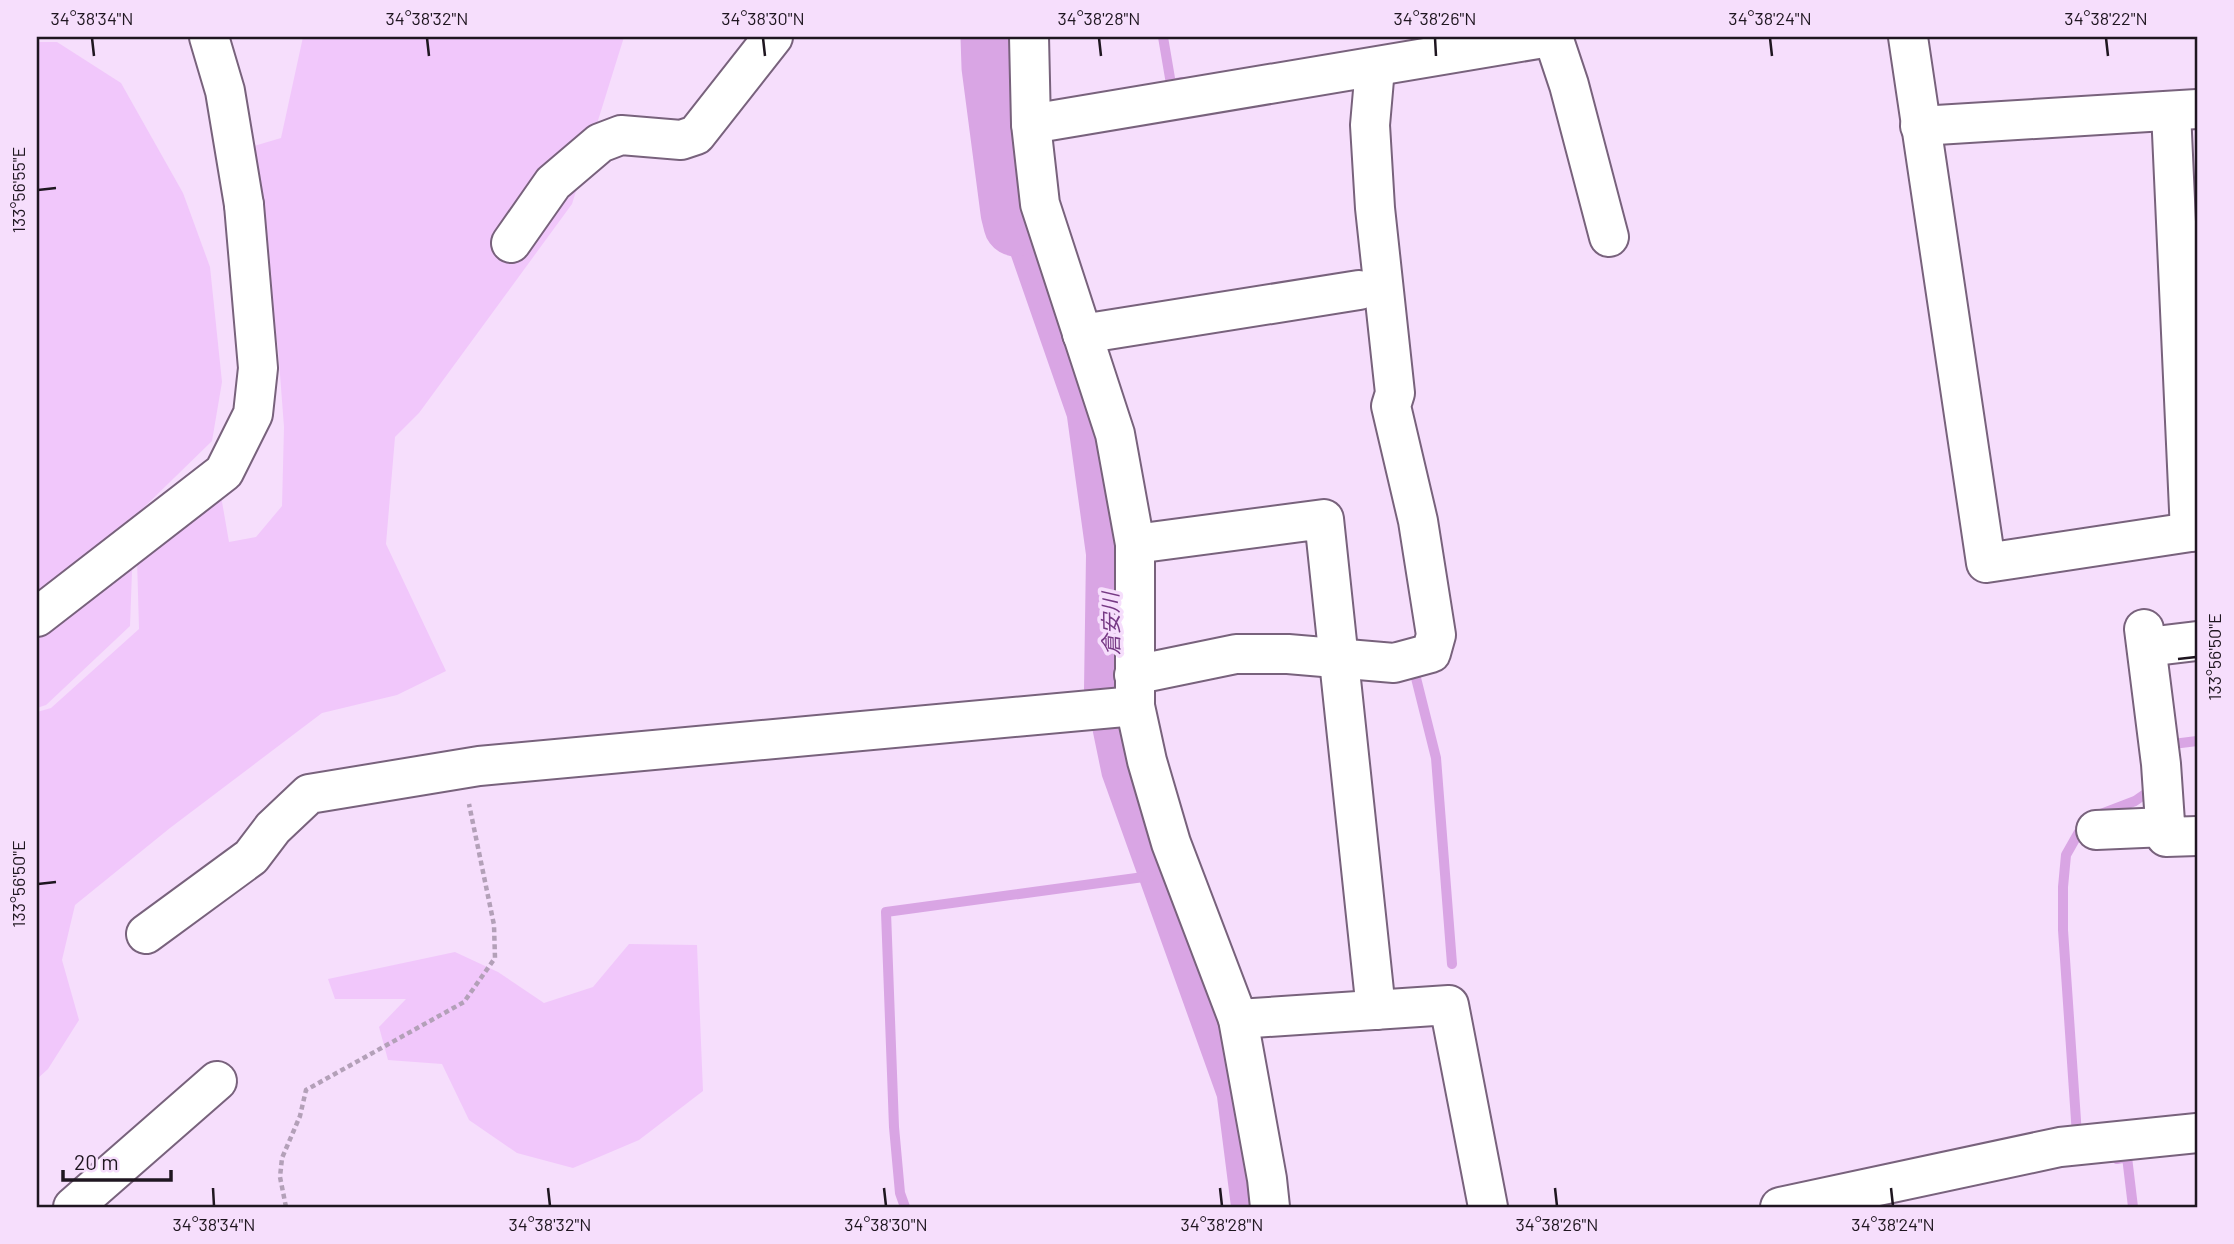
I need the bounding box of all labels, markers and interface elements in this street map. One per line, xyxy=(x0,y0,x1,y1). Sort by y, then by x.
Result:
text: 34°38'34"N xyxy=(51,7,133,29)
text: 34°38'32"N xyxy=(386,7,468,29)
text: 34°38'30"N xyxy=(721,7,805,29)
text: 34°38'28"N xyxy=(1058,7,1141,29)
text: 34°38'26"N xyxy=(1394,7,1476,29)
text: 34°38'24"N xyxy=(1728,7,1812,29)
text: 34°38'22"N xyxy=(2064,7,2148,29)
text: 133°56'55"E xyxy=(7,147,29,233)
water label: 倉安川 xyxy=(1097,590,1123,656)
text: 133°56'50"E xyxy=(2203,613,2225,701)
text: 133°56'50"E xyxy=(7,840,29,928)
scale bar xyxy=(63,1139,172,1183)
text: 20 m xyxy=(74,1149,119,1174)
text: 34°38'34"N xyxy=(173,1213,255,1235)
text: 34°38'32"N xyxy=(509,1213,591,1235)
text: 34°38'30"N xyxy=(844,1213,928,1235)
text: 34°38'28"N xyxy=(1181,1213,1264,1235)
text: 34°38'26"N xyxy=(1516,1213,1598,1235)
text: 34°38'24"N xyxy=(1851,1213,1935,1235)

